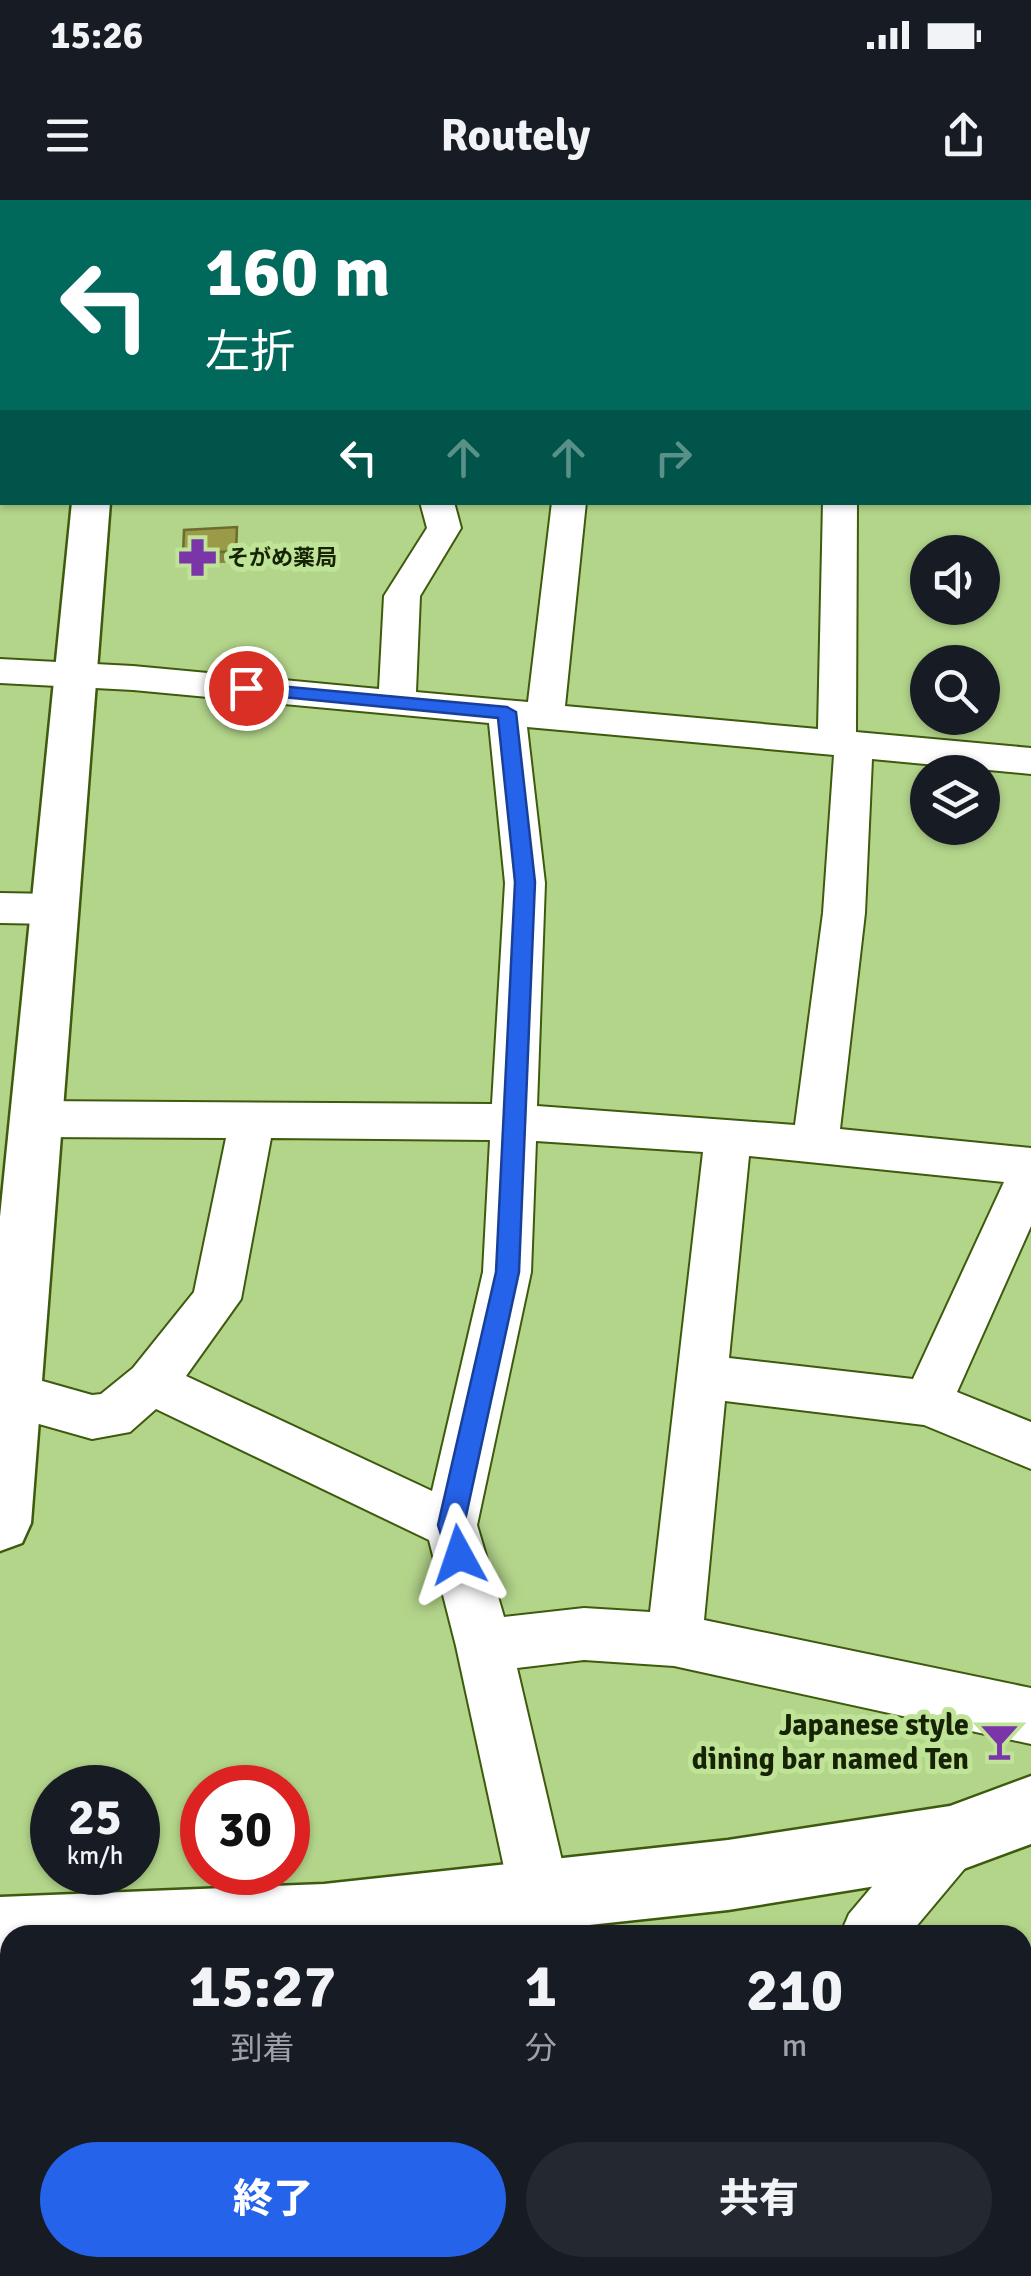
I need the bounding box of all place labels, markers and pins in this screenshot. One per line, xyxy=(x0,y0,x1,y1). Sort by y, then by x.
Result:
pharmacy icon: そがめ薬局 xyxy=(176,536,218,578)
place label: そがめ薬局 xyxy=(227,544,337,571)
pin xyxy=(204,646,289,731)
place label: Japanese style dining bar named Ten xyxy=(692,1707,969,1778)
bar icon: Japanese style dining bar named Ten xyxy=(978,1721,1020,1763)

